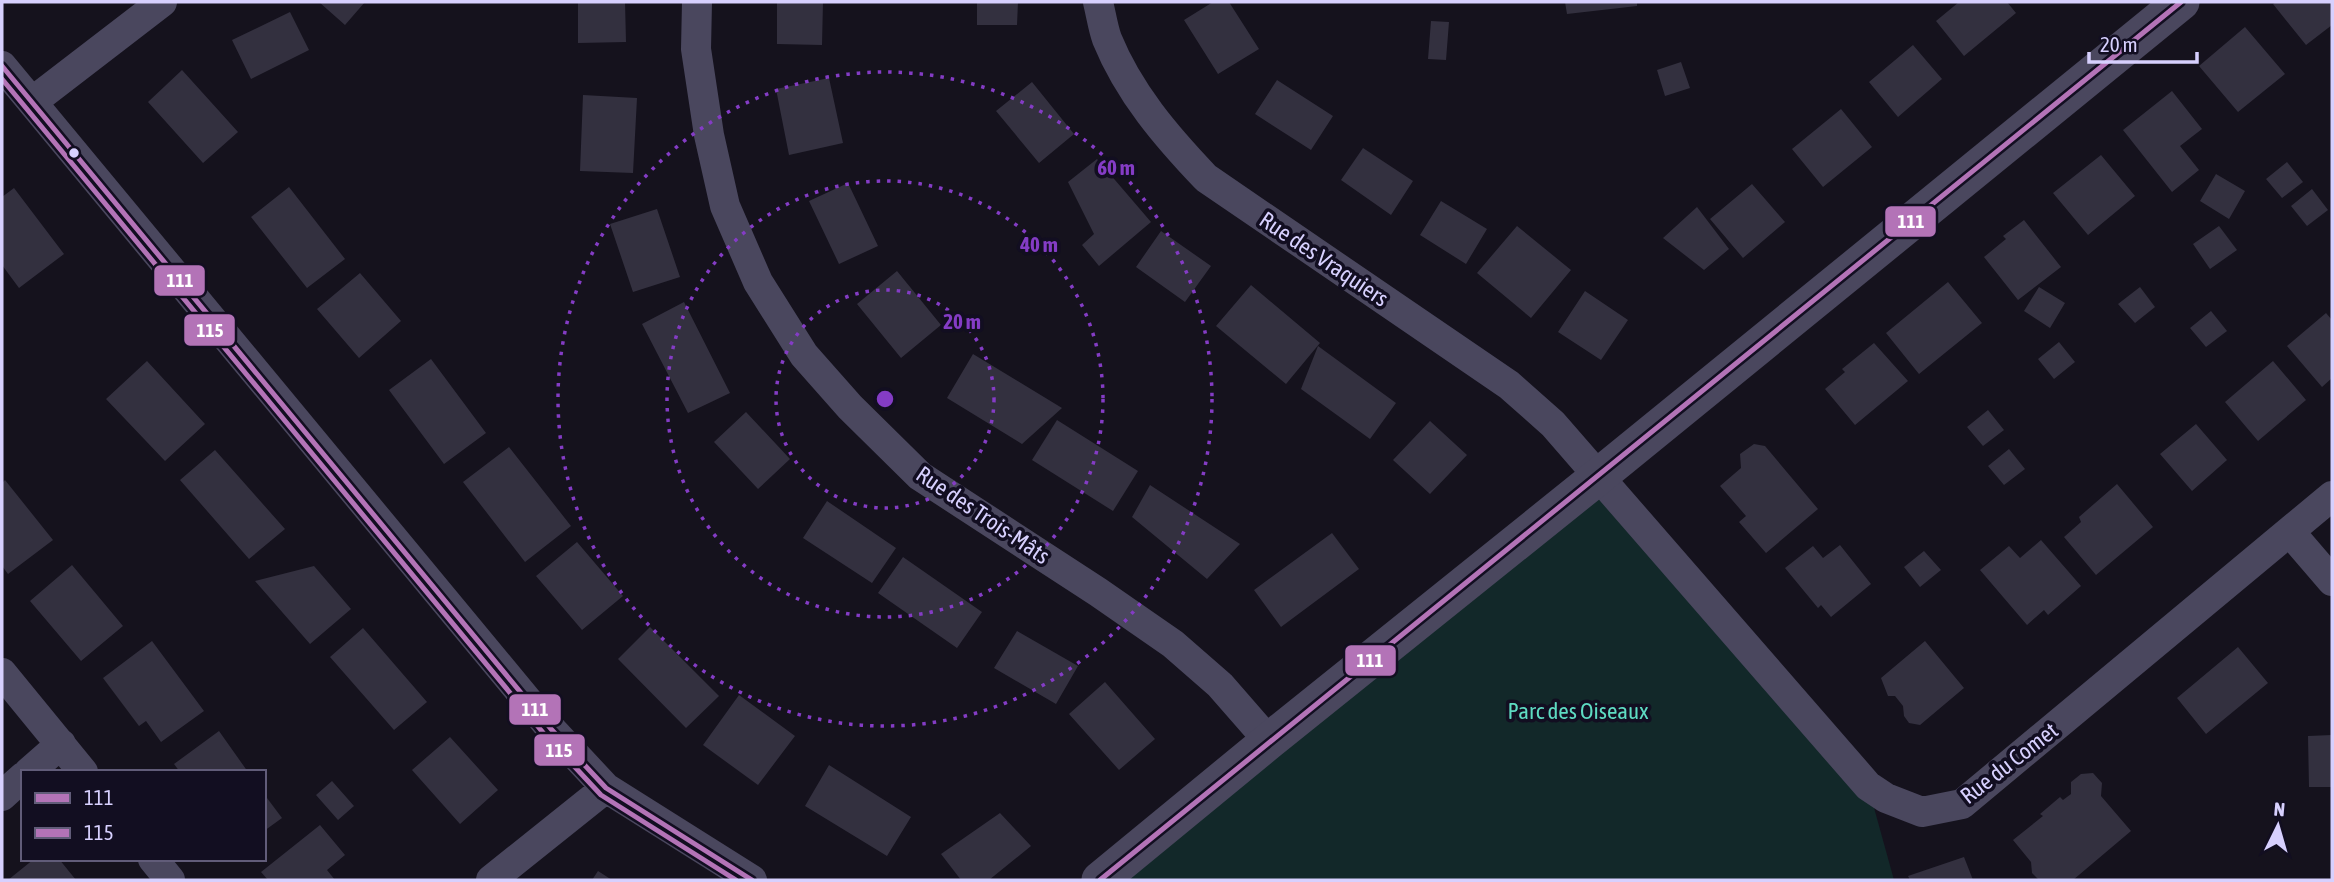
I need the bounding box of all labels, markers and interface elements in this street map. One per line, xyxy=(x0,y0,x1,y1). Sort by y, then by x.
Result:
scale bar xyxy=(2089,21,2198,65)
text: 20 m xyxy=(2100,32,2138,56)
unlabelled marker xyxy=(67,146,81,160)
text: 60 m xyxy=(1097,155,1135,179)
line badge: 111 xyxy=(1884,205,1937,238)
street label: Rue des Vraquiers xyxy=(1255,206,1393,312)
text: 111 xyxy=(1898,210,1924,232)
text: 40 m xyxy=(1019,232,1058,256)
line badge: 111 xyxy=(153,264,206,297)
text: 111 xyxy=(167,269,193,291)
text: 20 m xyxy=(943,309,981,333)
line badge: 115 xyxy=(183,313,236,347)
text: 115 xyxy=(197,319,223,341)
centre of rings xyxy=(873,387,897,411)
street label: Rue des Trois-Mâts xyxy=(911,461,1055,569)
line badge: 111 xyxy=(1344,644,1397,677)
text: 111 xyxy=(1357,649,1383,671)
line badge: 111 xyxy=(508,693,562,726)
text: 111 xyxy=(522,698,548,720)
park label: Parc des Oiseaux xyxy=(1508,698,1648,724)
street label: Rue du Comet xyxy=(1955,717,2063,809)
line badge: 115 xyxy=(533,733,586,767)
text: 115 xyxy=(546,739,572,761)
legend xyxy=(21,770,266,861)
text: 111 xyxy=(84,785,114,809)
north arrow xyxy=(2243,791,2313,861)
text: N xyxy=(2273,798,2286,821)
text: 115 xyxy=(84,820,114,844)

